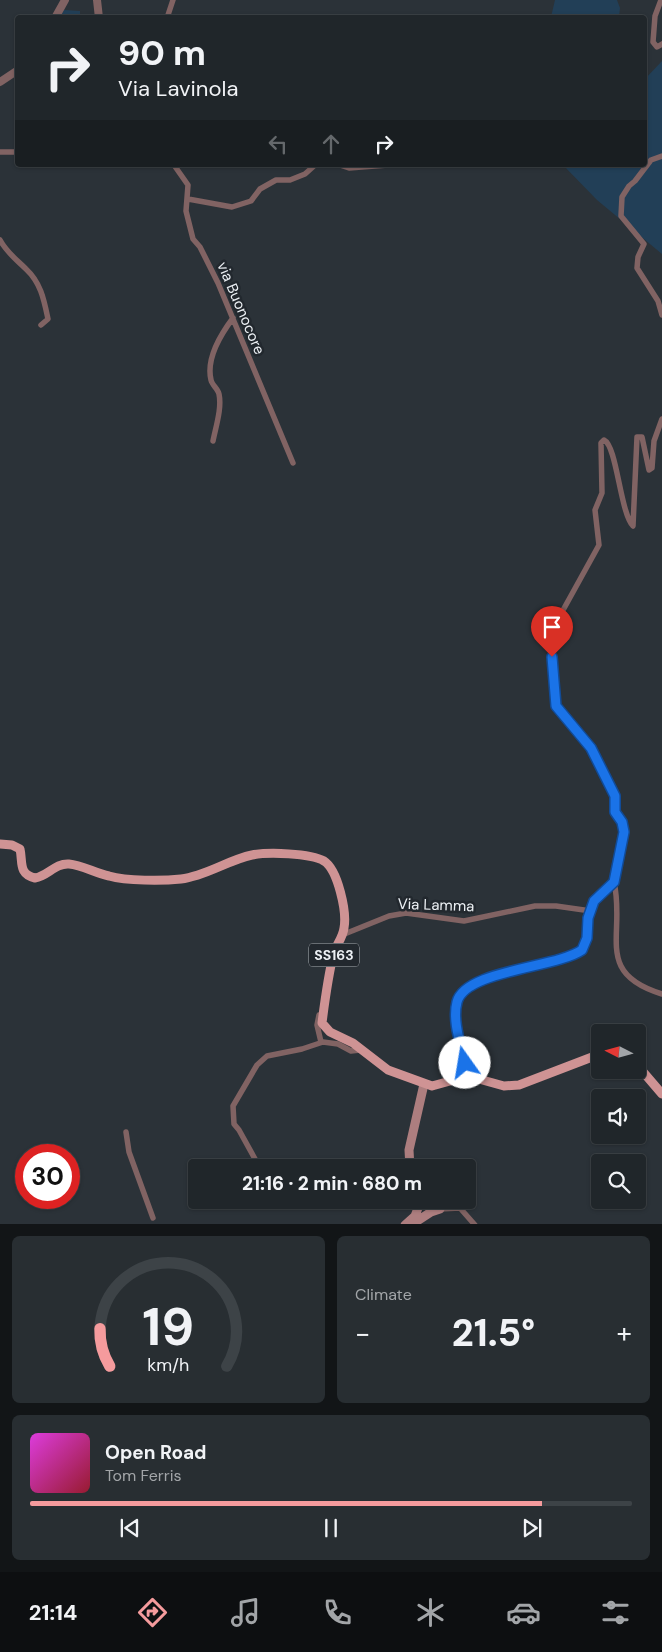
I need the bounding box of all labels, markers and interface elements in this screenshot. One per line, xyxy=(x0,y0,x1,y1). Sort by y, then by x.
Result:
text: 90 m xyxy=(118,30,206,76)
icon: right xyxy=(35,35,100,100)
text: Via Lavinola xyxy=(118,74,238,103)
icon: left xyxy=(264,130,292,158)
icon: ahead xyxy=(317,130,345,158)
icon: right xyxy=(370,130,398,158)
street label: via Buonocore xyxy=(212,259,270,357)
pin xyxy=(531,606,573,657)
icon: arrive xyxy=(538,613,566,641)
street label: Via Lamma xyxy=(397,894,475,916)
road number: SS163 xyxy=(309,944,359,966)
north arrow xyxy=(591,1024,646,1079)
map controls xyxy=(591,1024,646,1209)
position arrow xyxy=(438,1036,490,1088)
button: sound xyxy=(591,1089,646,1144)
speed limit sign: 30 xyxy=(15,1144,80,1209)
button: search xyxy=(591,1154,646,1209)
text: 21:16 · 2 min · 680 m xyxy=(242,1171,422,1196)
text: Climate xyxy=(355,1284,412,1305)
text: 19 xyxy=(143,1293,194,1361)
text: 21.5° xyxy=(452,1308,535,1358)
text: − xyxy=(355,1315,370,1352)
text: + xyxy=(617,1315,632,1352)
text: km/h xyxy=(147,1353,190,1377)
text: Open Road xyxy=(105,1440,207,1465)
text: Tom Ferris xyxy=(105,1465,182,1486)
icon: previous xyxy=(116,1514,144,1542)
icon: pause xyxy=(317,1514,345,1542)
icon: next xyxy=(518,1514,546,1542)
icon: directions xyxy=(135,1595,170,1630)
icon: music xyxy=(228,1595,263,1630)
icon: phone xyxy=(320,1595,355,1630)
icon: climate xyxy=(413,1595,448,1630)
icon: car xyxy=(506,1595,541,1630)
icon: filters xyxy=(598,1595,633,1630)
text: 21:14 xyxy=(29,1598,77,1627)

